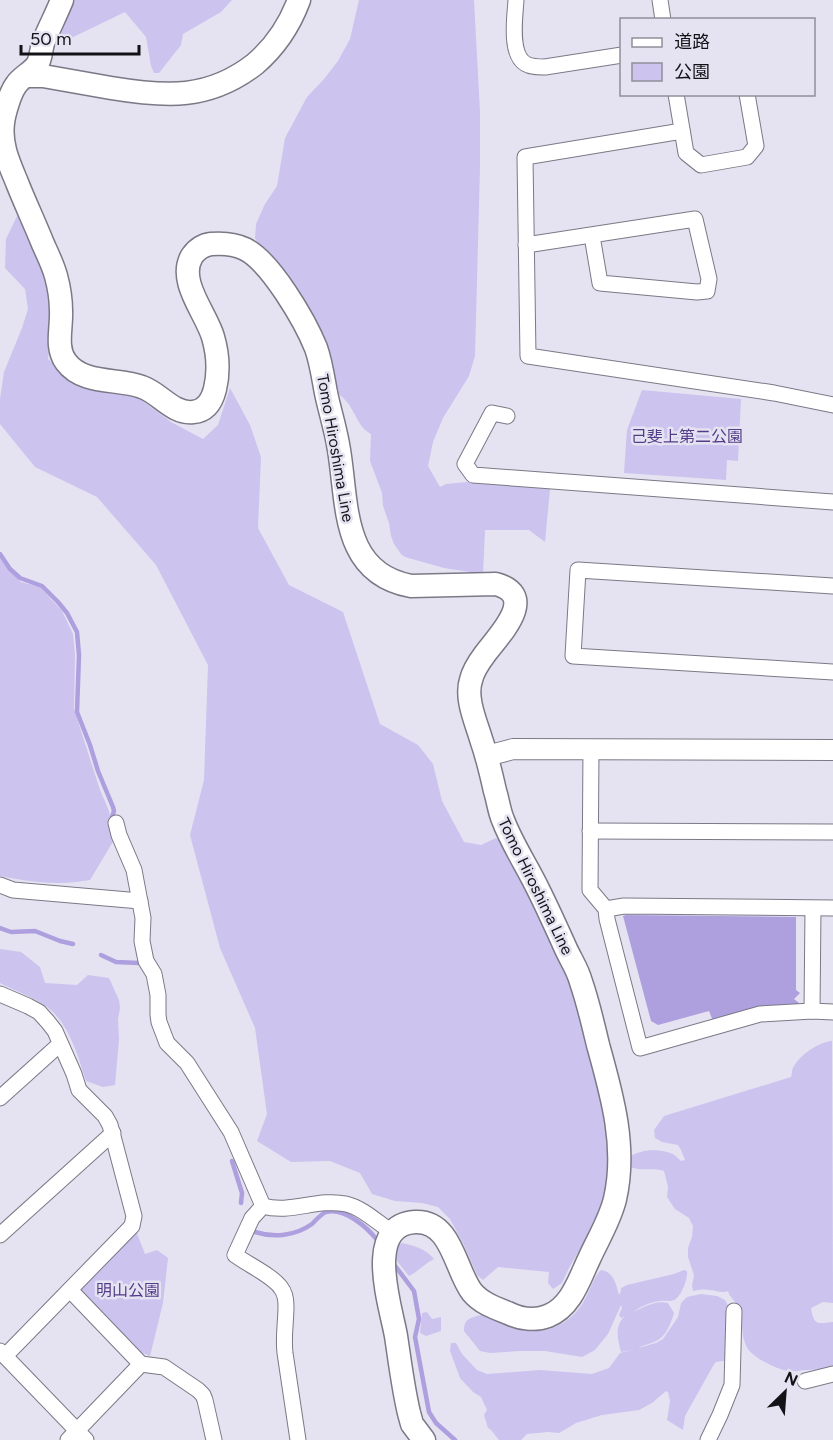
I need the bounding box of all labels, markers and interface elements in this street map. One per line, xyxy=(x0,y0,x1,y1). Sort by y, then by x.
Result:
scale bar xyxy=(21,18,140,56)
legend xyxy=(620,18,815,96)
text: 50 m xyxy=(30,28,72,50)
text: 道路 xyxy=(674,31,710,53)
text: 公園 xyxy=(674,61,710,83)
street label: Tomo Hiroshima Line xyxy=(313,373,358,524)
park label: 己斐上第二公園 xyxy=(631,427,743,446)
street label: Tomo Hiroshima Line xyxy=(494,815,577,958)
park label: 明山公園 xyxy=(96,1281,160,1300)
north arrow xyxy=(755,1362,815,1422)
text: N xyxy=(782,1368,801,1390)

